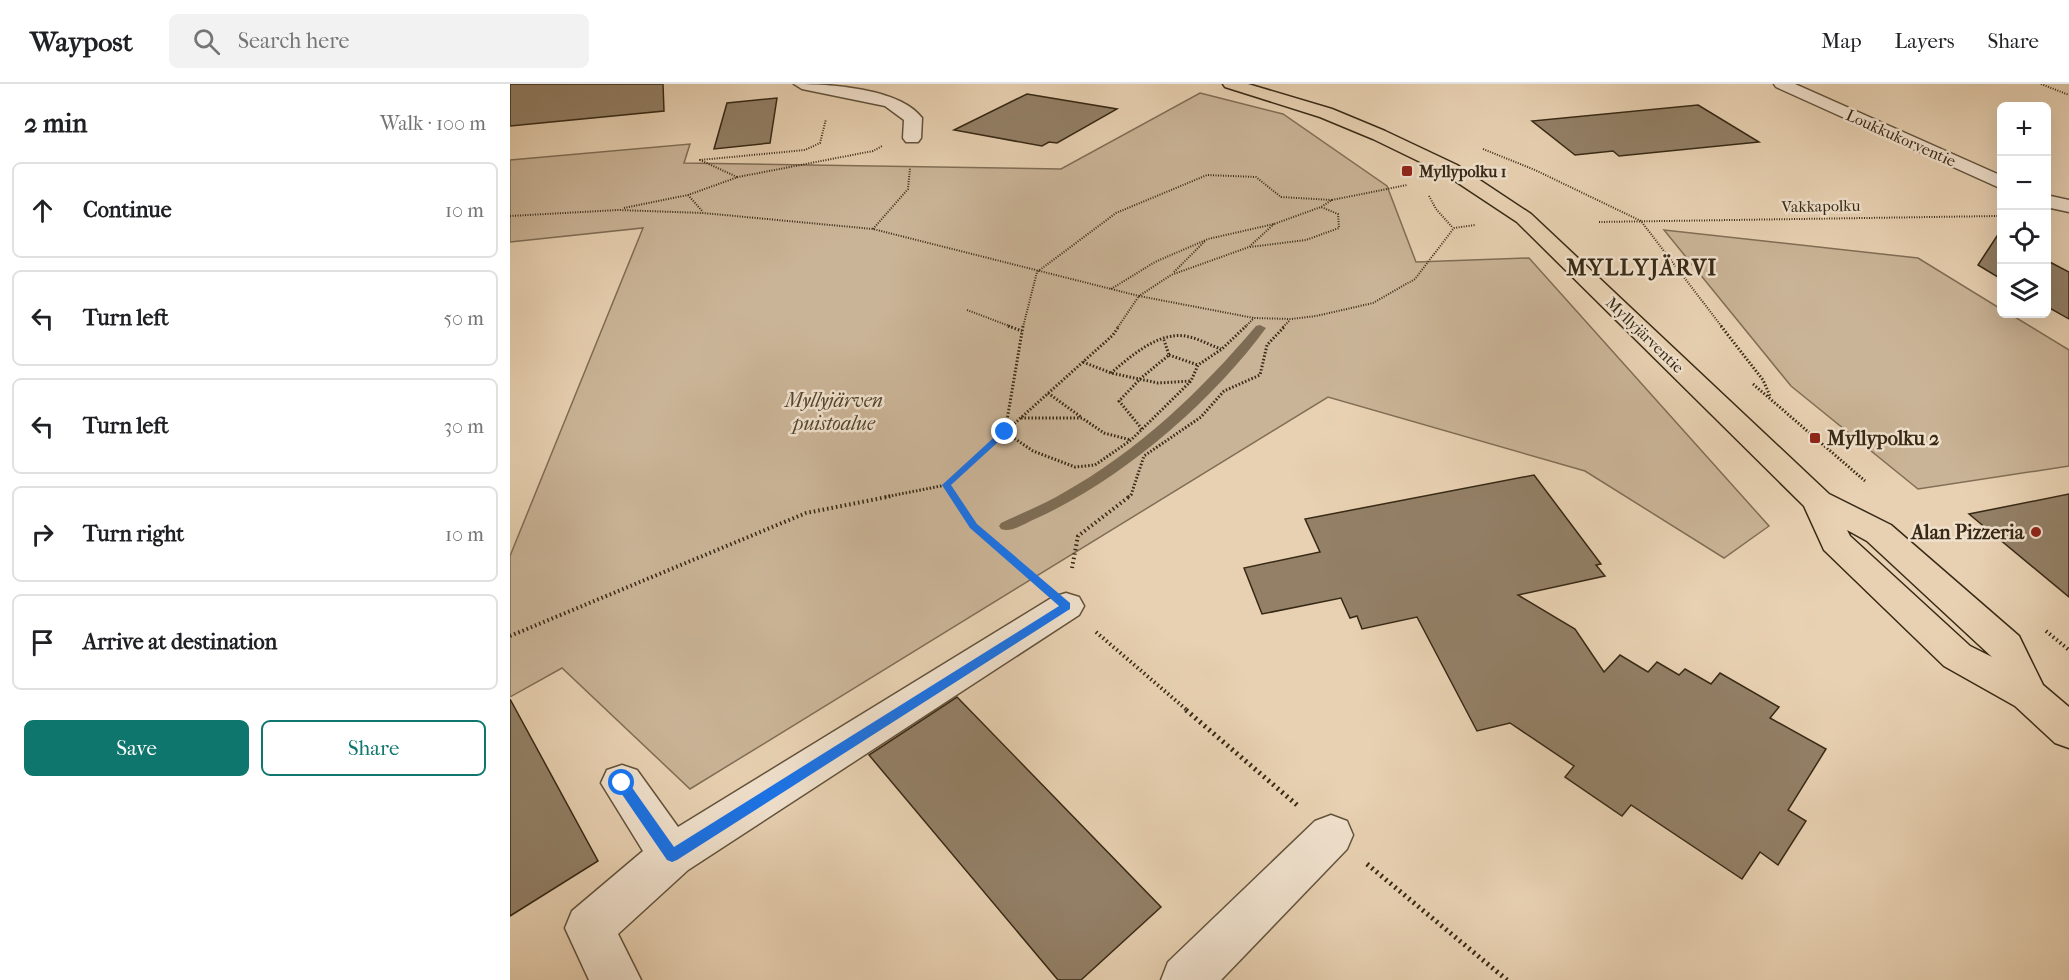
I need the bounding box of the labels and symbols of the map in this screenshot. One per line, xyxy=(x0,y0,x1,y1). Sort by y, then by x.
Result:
street label: Loukkukorventie xyxy=(1843,105,1959,171)
place label: Myllypolku 1 xyxy=(1418,162,1507,182)
marker: Myllypolku 1 xyxy=(1400,164,1414,178)
street label: Vakkapolku xyxy=(1780,196,1861,216)
district label: MYLLYJÄRVI xyxy=(1565,254,1718,281)
street label: Myllyjärventie xyxy=(1602,293,1688,377)
park label: Myllyjärven puistoalue xyxy=(783,389,883,435)
route end xyxy=(991,418,1017,444)
place label: Myllypolku 2 xyxy=(1826,427,1939,450)
marker: Myllypolku 2 xyxy=(1808,431,1822,445)
place label: Alan Pizzeria xyxy=(1909,521,2025,544)
marker: Alan Pizzeria xyxy=(2029,525,2043,539)
route start xyxy=(608,769,634,795)

